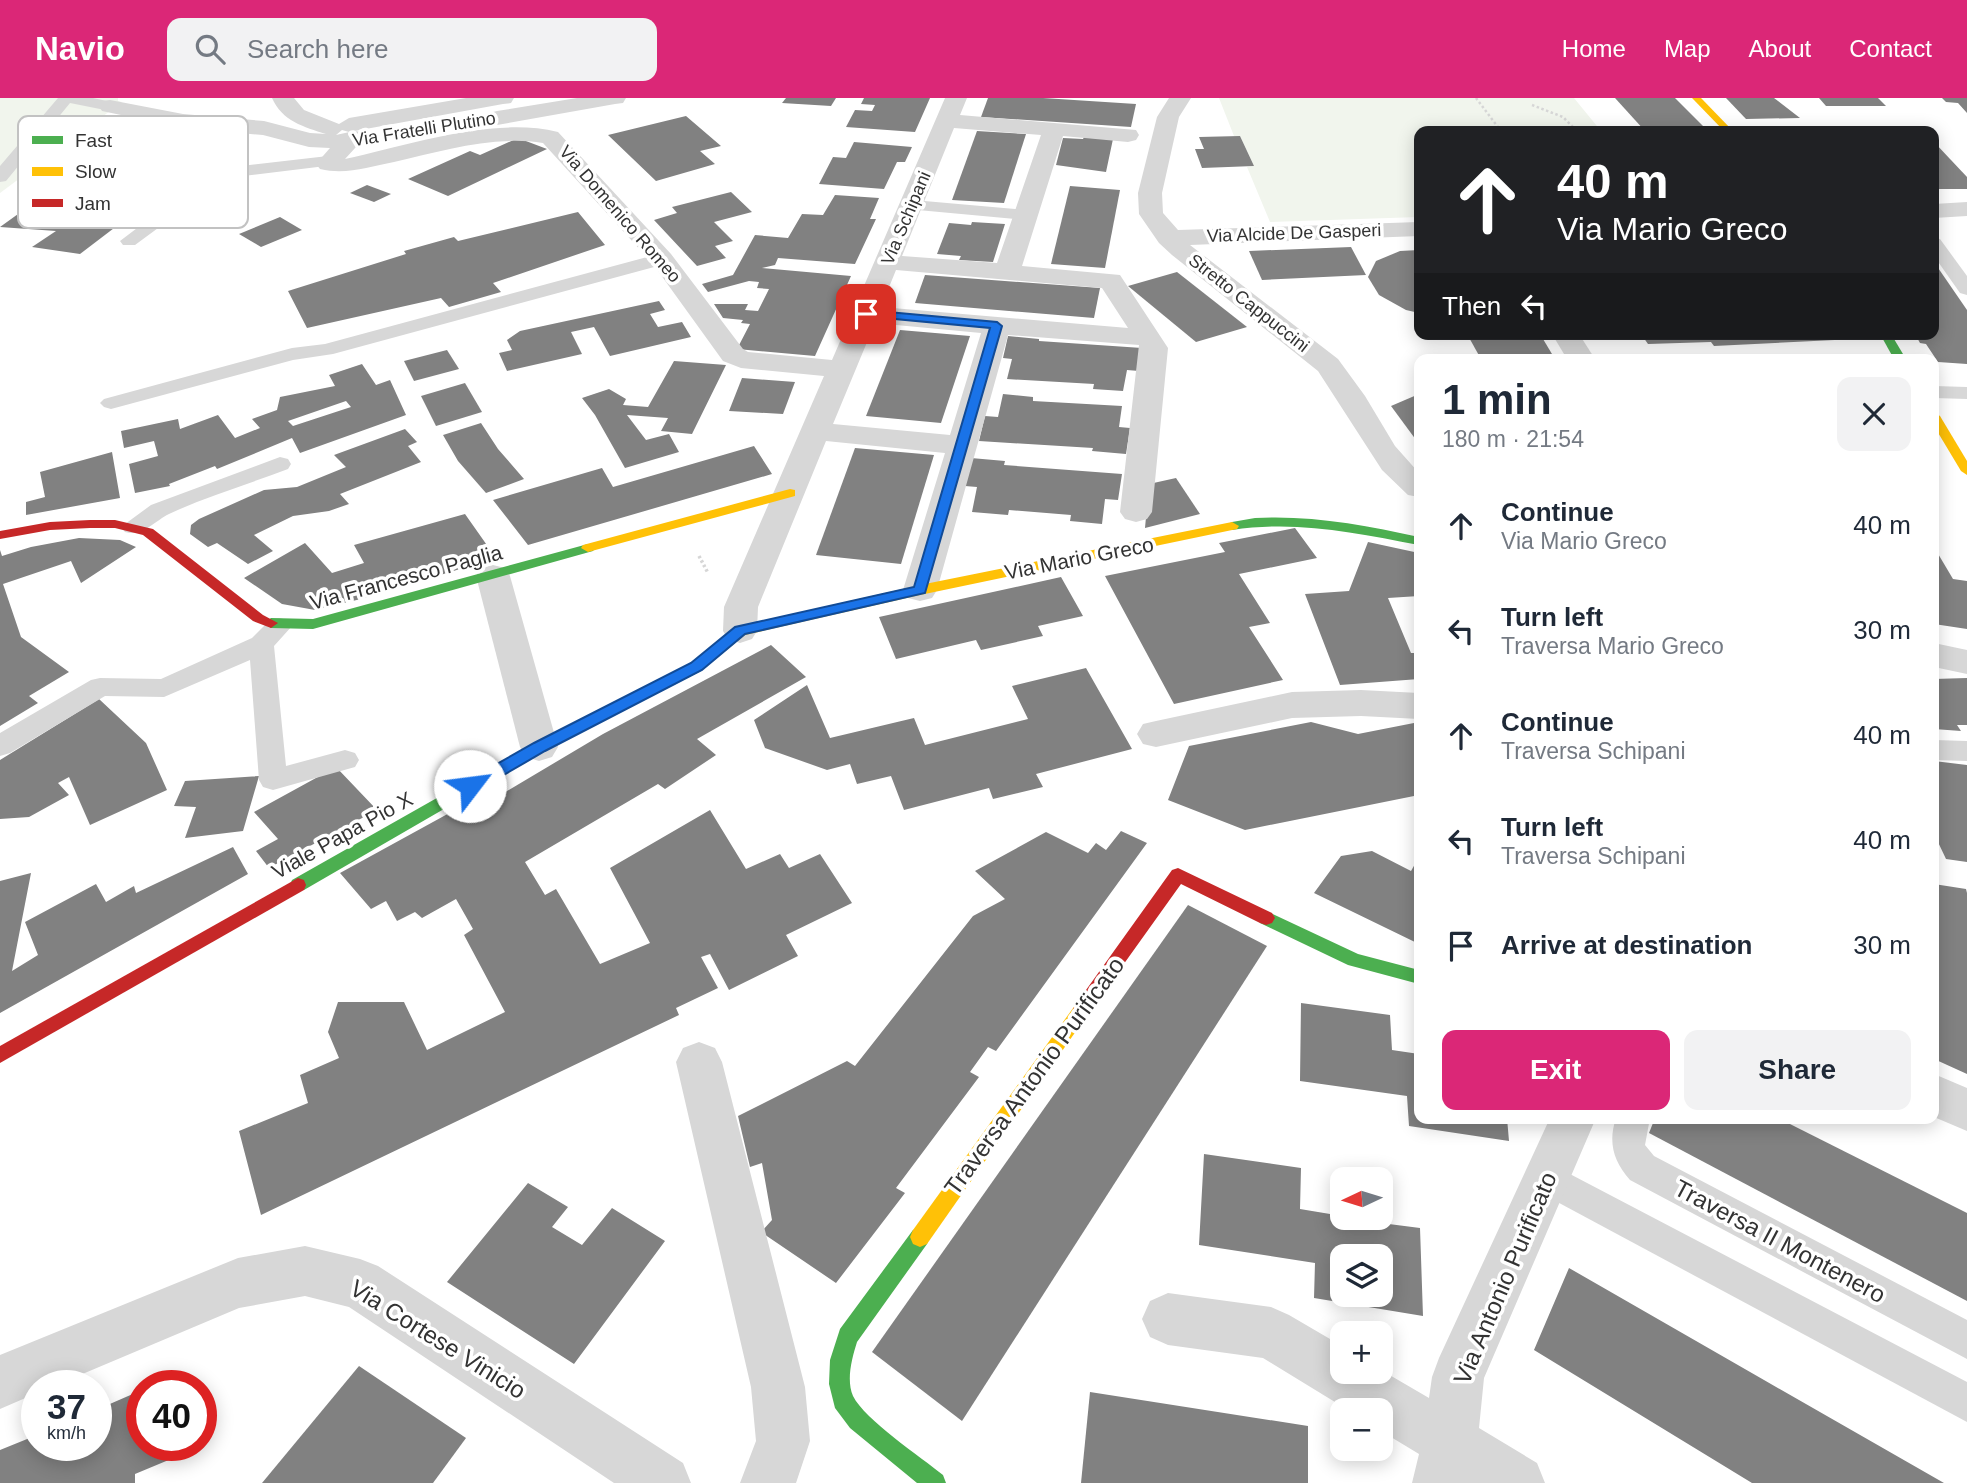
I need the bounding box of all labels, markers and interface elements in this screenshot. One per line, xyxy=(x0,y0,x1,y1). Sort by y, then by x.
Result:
search box xyxy=(167,18,657,81)
text: Navio xyxy=(35,30,125,67)
icon: search xyxy=(191,30,229,68)
text: Search here xyxy=(247,34,389,64)
text: Home xyxy=(1562,35,1626,62)
text: Map xyxy=(1664,35,1711,62)
text: About xyxy=(1749,35,1811,62)
text: Contact xyxy=(1849,35,1932,62)
street label: Via Fratelli Plutino xyxy=(351,108,497,150)
legend xyxy=(18,116,248,228)
text: Fast xyxy=(75,130,113,151)
street label: Via Domenico Romeo xyxy=(555,141,685,287)
icon: ahead xyxy=(1442,154,1533,245)
text: 40 m xyxy=(1557,154,1669,208)
text: Slow xyxy=(75,161,116,182)
street label: Via Schipani xyxy=(877,168,935,268)
text: Jam xyxy=(75,193,111,214)
text: Via Mario Greco xyxy=(1557,211,1788,247)
street label: Via Alcide De Gasperi xyxy=(1206,220,1382,246)
street label: Stretto Cappuccini xyxy=(1185,250,1313,356)
pin xyxy=(836,284,896,344)
icon: left xyxy=(1515,287,1553,325)
text: Then xyxy=(1442,291,1501,321)
icon: arrive xyxy=(847,295,885,333)
text: 1 min xyxy=(1442,376,1552,423)
button: close xyxy=(1837,377,1911,451)
text: 180 m · 21:54 xyxy=(1442,426,1584,452)
text: Continue xyxy=(1501,497,1614,527)
icon: ahead xyxy=(1442,507,1480,545)
text: 40 m xyxy=(1853,510,1911,540)
text: Via Mario Greco xyxy=(1501,528,1667,554)
street label: Via Mario Greco xyxy=(1003,532,1155,584)
street label: Via Francesco Paglia xyxy=(307,540,505,614)
text: Turn left xyxy=(1501,602,1603,632)
icon: left xyxy=(1442,612,1480,650)
text: 30 m xyxy=(1853,615,1911,645)
text: Traversa Mario Greco xyxy=(1501,633,1724,659)
text: Continue xyxy=(1501,707,1614,737)
icon: ahead xyxy=(1442,717,1480,755)
text: 40 m xyxy=(1853,720,1911,750)
text: Traversa Schipani xyxy=(1501,738,1686,764)
position arrow xyxy=(433,749,507,823)
street label: Viale Papa Pio X xyxy=(268,787,416,883)
text: Turn left xyxy=(1501,812,1603,842)
icon: left xyxy=(1442,822,1480,860)
text: 40 m xyxy=(1853,825,1911,855)
text: Traversa Schipani xyxy=(1501,843,1686,869)
icon: arrive xyxy=(1442,927,1480,965)
text: Arrive at destination xyxy=(1501,930,1752,960)
text: 30 m xyxy=(1853,930,1911,960)
street label: Traversa Antonio Purificato xyxy=(939,952,1129,1200)
button: Exit xyxy=(1442,1030,1670,1110)
button: Share xyxy=(1684,1030,1911,1110)
north arrow xyxy=(1330,1167,1393,1230)
map controls xyxy=(1330,1167,1393,1461)
street label: Via Antonio Purificato xyxy=(1448,1168,1562,1388)
street label: Traversa II Montenero xyxy=(1670,1174,1890,1308)
button: layers xyxy=(1330,1244,1393,1307)
street label: Via Cortese Vinicio xyxy=(345,1274,531,1404)
button: + xyxy=(1330,1321,1393,1384)
speed limit sign: 40 xyxy=(126,1370,217,1461)
text: 37 xyxy=(47,1387,86,1426)
button: − xyxy=(1330,1398,1393,1461)
text: km/h xyxy=(47,1423,86,1443)

